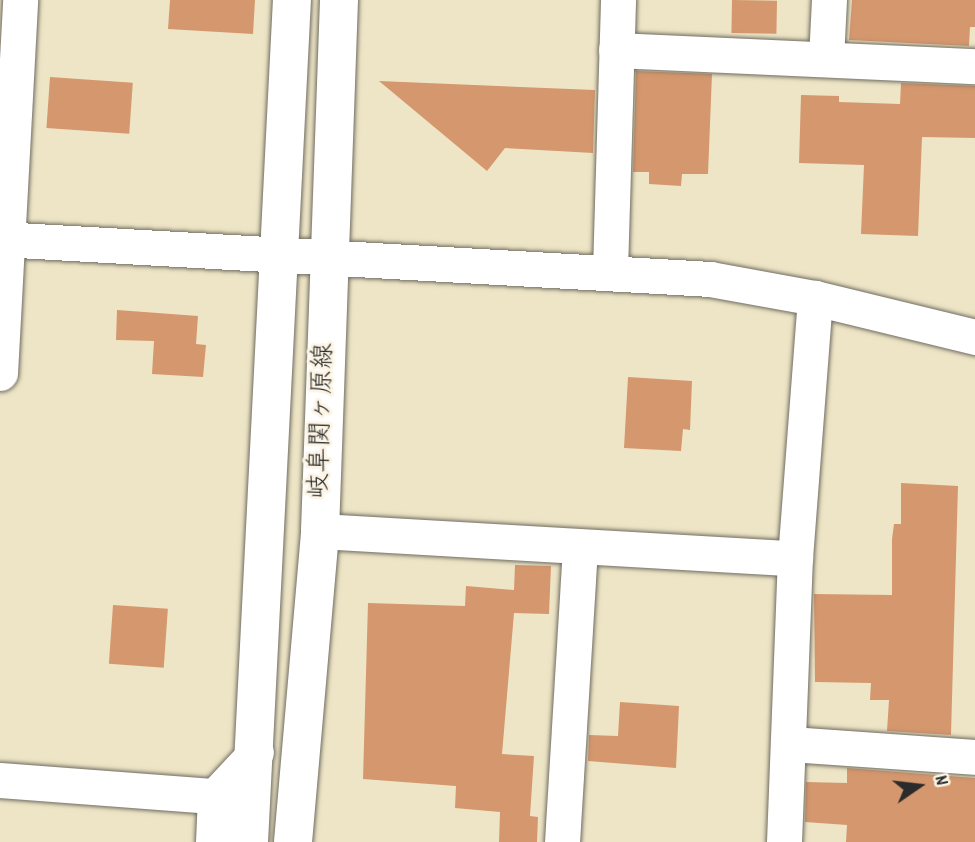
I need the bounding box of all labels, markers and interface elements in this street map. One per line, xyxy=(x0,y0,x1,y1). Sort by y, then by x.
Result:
street label: 岐阜関ヶ原線 xyxy=(305,343,341,499)
north arrow xyxy=(884,751,954,821)
text: N xyxy=(926,773,954,789)

